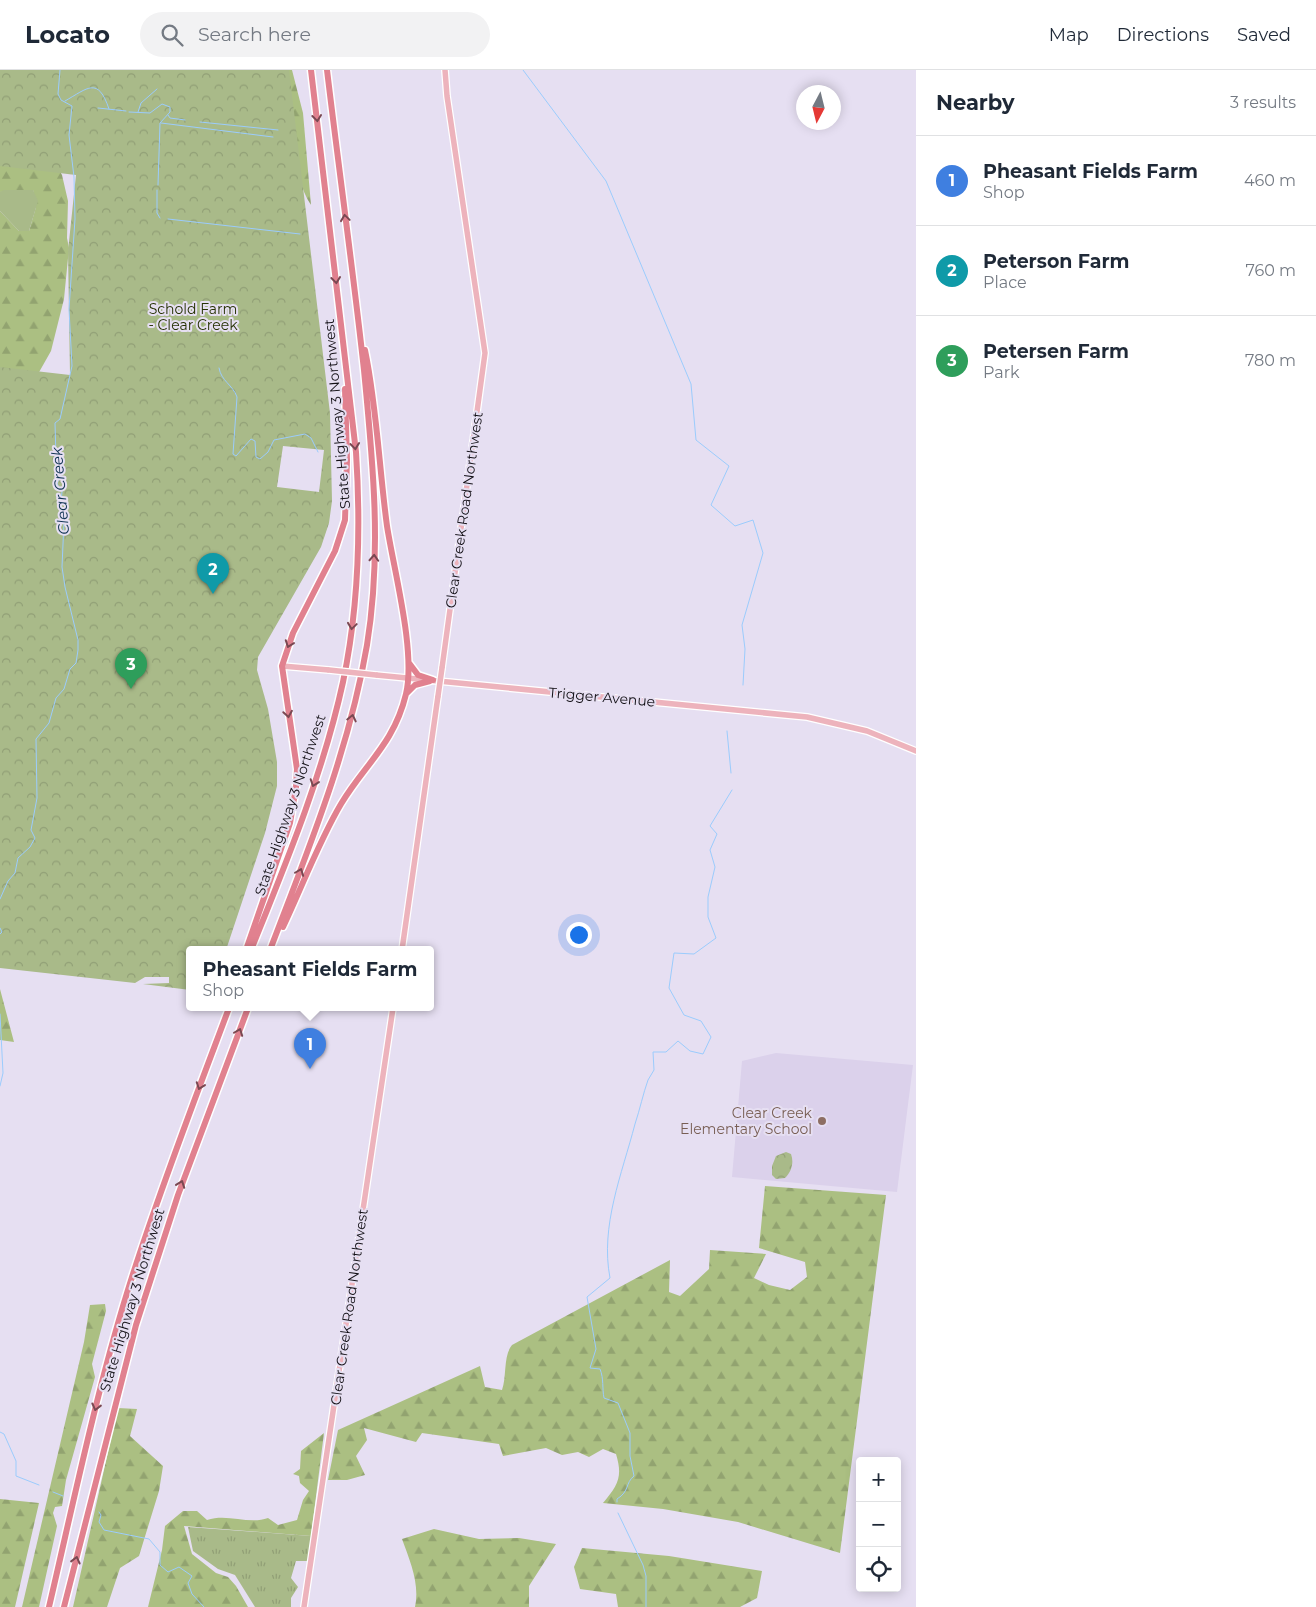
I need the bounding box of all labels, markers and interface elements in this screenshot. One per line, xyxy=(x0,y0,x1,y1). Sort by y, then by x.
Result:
search box xyxy=(140,12,490,57)
text: Locato xyxy=(25,20,110,49)
icon: search xyxy=(158,21,186,49)
text: Search here xyxy=(198,23,311,46)
text: Map xyxy=(1049,24,1089,46)
text: Directions xyxy=(1117,24,1209,46)
text: Saved xyxy=(1237,24,1291,46)
north arrow xyxy=(796,85,841,130)
text: Nearby xyxy=(936,90,1015,115)
text: 3 results xyxy=(1230,93,1296,112)
one-way arrow xyxy=(311,115,322,123)
text: Pheasant Fields Farm xyxy=(983,160,1198,183)
text: 1 xyxy=(949,171,955,190)
text: 460 m xyxy=(1244,171,1296,190)
text: Shop xyxy=(983,183,1025,202)
one-way arrow xyxy=(341,214,351,223)
text: Peterson Farm xyxy=(983,250,1129,273)
text: 2 xyxy=(947,261,957,280)
text: 760 m xyxy=(1245,261,1296,280)
text: Place xyxy=(983,273,1027,292)
one-way arrow xyxy=(330,276,341,284)
park label: Schold Farm - Clear Creek xyxy=(148,300,238,334)
street label: State Highway 3 Northwest xyxy=(320,318,354,510)
text: Petersen Farm xyxy=(983,340,1129,363)
text: 3 xyxy=(947,351,957,370)
text: 780 m xyxy=(1245,351,1296,370)
text: Park xyxy=(983,363,1020,382)
street label: Clear Creek Road Northwest xyxy=(441,410,487,609)
one-way arrow xyxy=(349,442,360,450)
water label: Clear Creek xyxy=(47,445,73,535)
pin: 2 xyxy=(197,553,229,594)
one-way arrow xyxy=(369,553,380,561)
one-way arrow xyxy=(347,622,358,630)
one-way arrow xyxy=(285,639,295,648)
pin: 3 xyxy=(115,648,147,689)
street label: Trigger Avenue xyxy=(548,683,656,711)
one-way arrow xyxy=(283,710,293,718)
street label: State Highway 3 Northwest xyxy=(250,712,330,898)
one-way arrow xyxy=(346,714,357,723)
one-way arrow xyxy=(310,778,320,787)
one-way arrow xyxy=(294,868,304,877)
your location xyxy=(566,922,592,948)
popup xyxy=(186,946,434,1011)
text: Pheasant Fields Farm xyxy=(203,958,417,981)
text: Shop xyxy=(203,981,244,1000)
pin: 1 xyxy=(294,1028,326,1069)
one-way arrow xyxy=(233,1029,243,1037)
one-way arrow xyxy=(196,1081,206,1090)
place label: Clear Creek Elementary School xyxy=(680,1104,813,1138)
marker: Clear Creek Elementary School xyxy=(816,1115,828,1127)
one-way arrow xyxy=(175,1181,185,1189)
street label: State Highway 3 Northwest xyxy=(96,1206,169,1394)
street label: Clear Creek Road Northwest xyxy=(326,1207,372,1406)
one-way arrow xyxy=(91,1403,102,1412)
map controls xyxy=(856,1457,901,1592)
button: + xyxy=(856,1457,901,1502)
button: − xyxy=(856,1502,901,1547)
button: locate xyxy=(856,1547,901,1592)
one-way arrow xyxy=(71,1556,81,1564)

